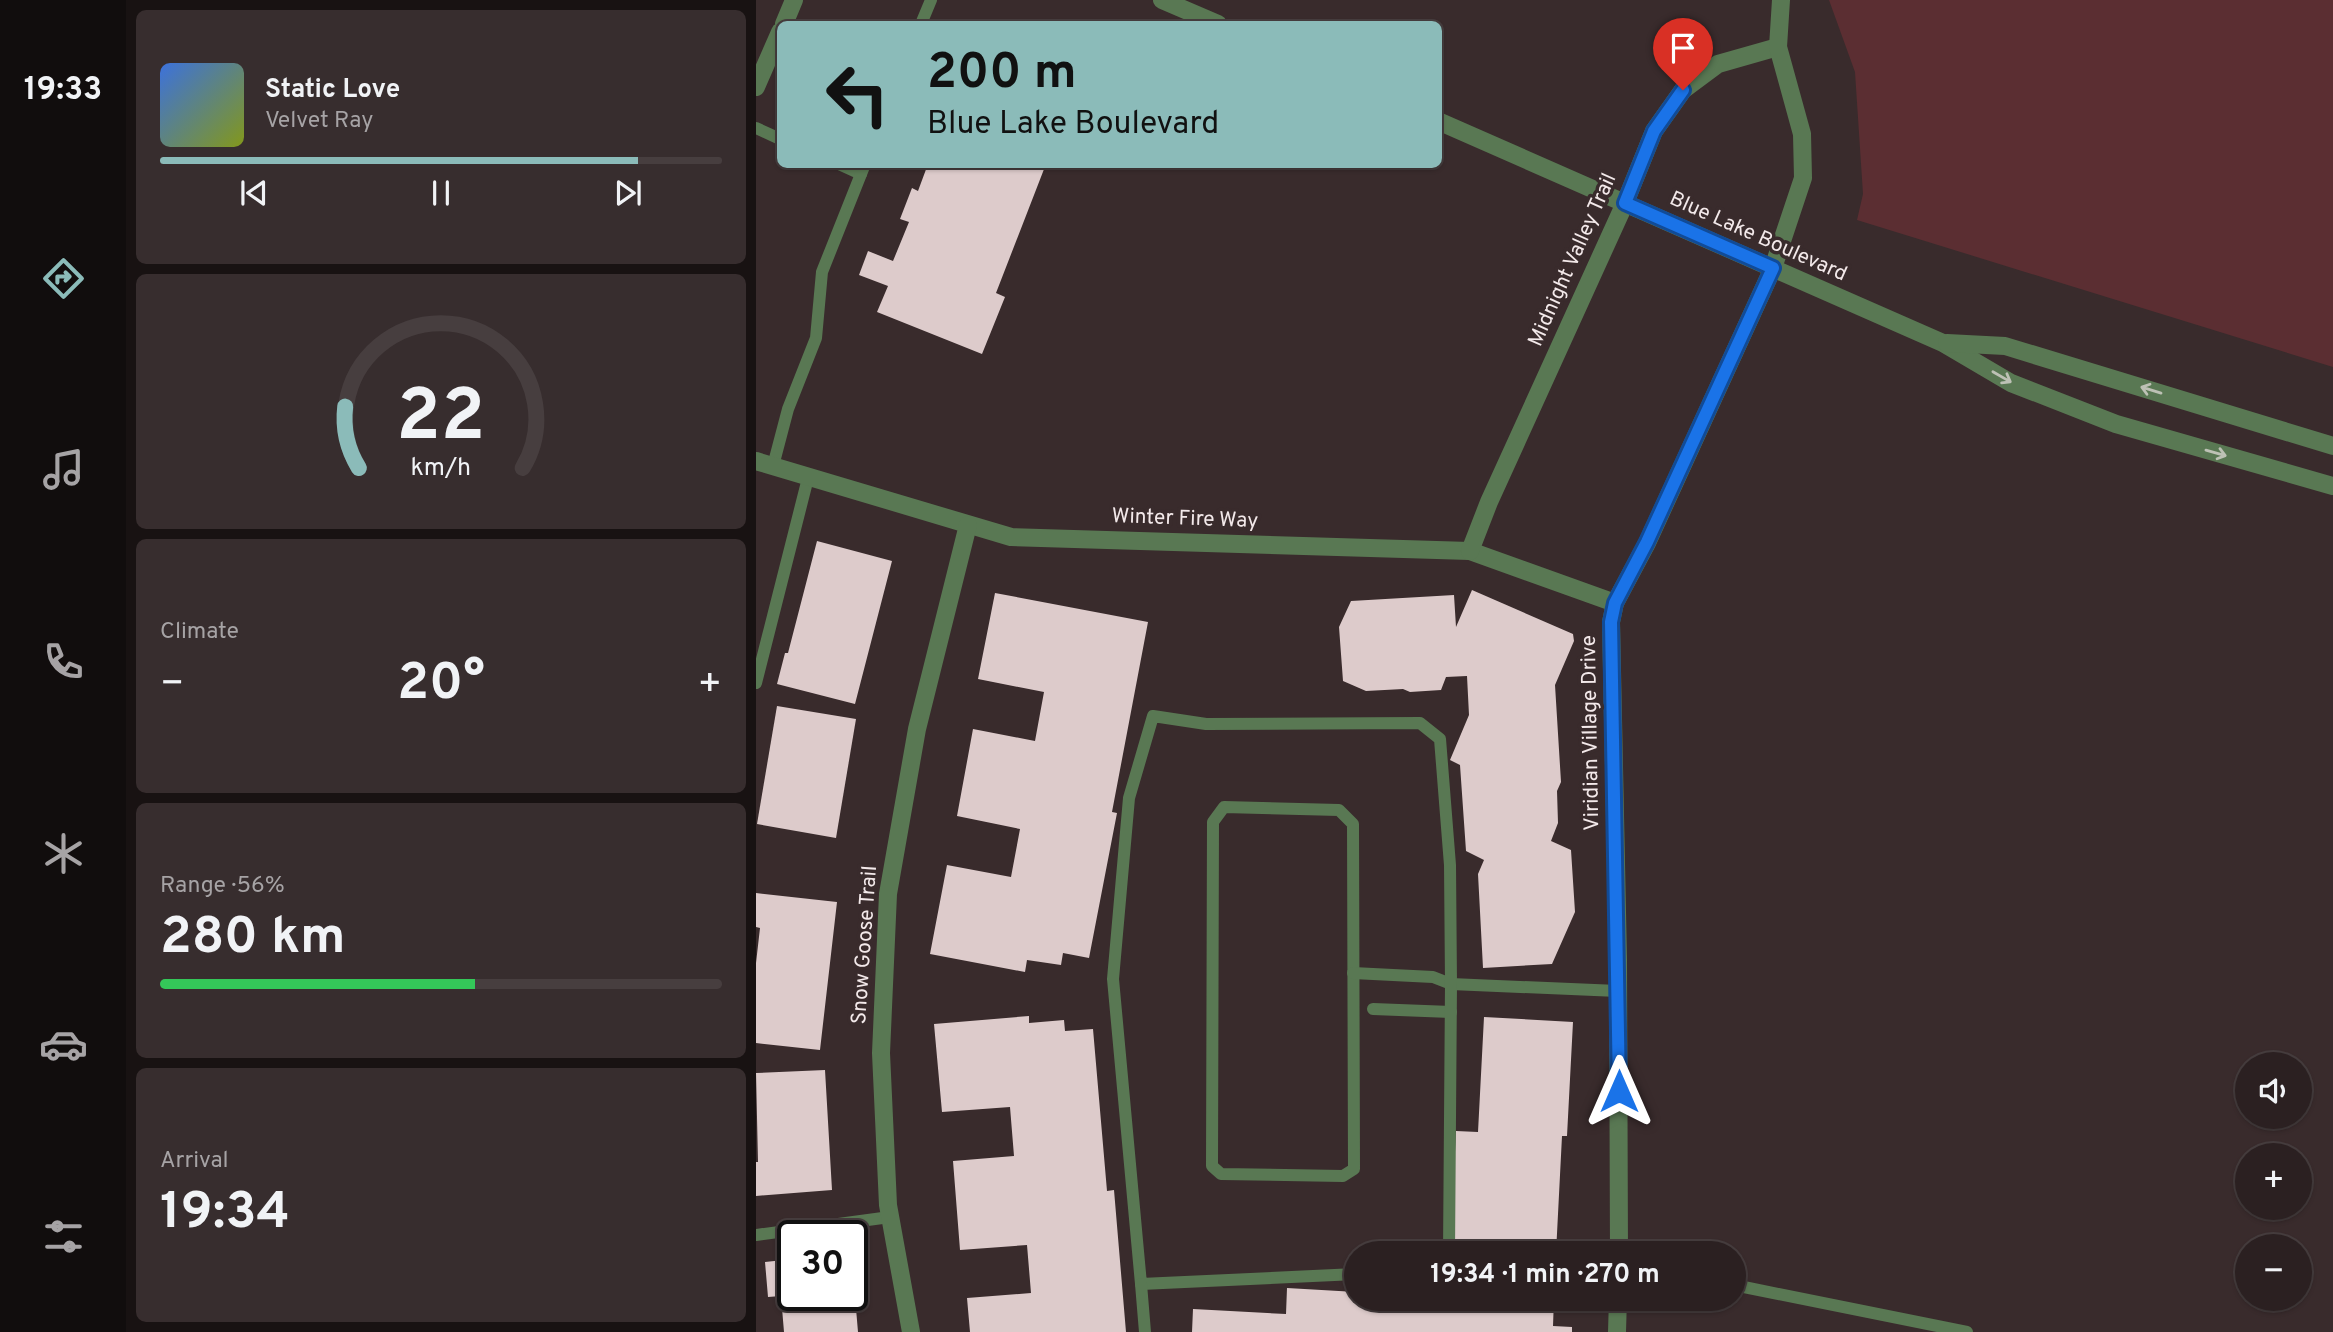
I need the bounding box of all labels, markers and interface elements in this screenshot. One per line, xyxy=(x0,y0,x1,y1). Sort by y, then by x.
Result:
pin xyxy=(1653,18,1713,90)
icon: arrive xyxy=(1664,29,1702,67)
text: 200 m xyxy=(927,44,1077,106)
icon: left xyxy=(812,49,903,140)
text: 19:33 xyxy=(24,71,102,111)
text: Static Love xyxy=(265,74,400,107)
text: Blue Lake Boulevard xyxy=(927,105,1219,145)
text: Velvet Ray xyxy=(265,107,373,136)
street label: Midnight Valley Trail xyxy=(1523,169,1623,351)
icon: previous xyxy=(235,174,273,212)
icon: pause xyxy=(422,174,460,212)
icon: next xyxy=(609,174,647,212)
street label: Blue Lake Boulevard xyxy=(1665,186,1851,288)
icon: directions xyxy=(39,254,88,303)
one-way arrow xyxy=(1992,371,2012,385)
text: 22 xyxy=(396,374,486,466)
one-way arrow xyxy=(2140,383,2162,396)
icon: music xyxy=(39,445,88,494)
one-way arrow xyxy=(2205,447,2227,460)
text: km/h xyxy=(411,452,471,484)
street label: Winter Fire Way xyxy=(1111,503,1259,535)
text: Climate xyxy=(160,618,239,647)
street label: Viridian Village Drive xyxy=(1576,635,1606,831)
icon: phone xyxy=(39,637,88,686)
text: 20° xyxy=(397,652,485,718)
text: − xyxy=(160,661,185,710)
text: + xyxy=(697,661,722,710)
icon: climate xyxy=(39,829,88,878)
street label: Snow Goose Trail xyxy=(846,865,884,1025)
text: Range · 56% xyxy=(160,872,285,901)
text: 280 km xyxy=(160,906,346,972)
icon: car xyxy=(39,1020,88,1069)
map controls xyxy=(2235,1052,2312,1311)
button: sound xyxy=(2235,1052,2312,1129)
position arrow xyxy=(1582,1054,1656,1128)
button: + xyxy=(2235,1143,2312,1220)
text: Arrival xyxy=(160,1147,229,1176)
text: 19:34 xyxy=(160,1181,290,1247)
icon: filters xyxy=(39,1212,88,1261)
speed limit sign: 30 xyxy=(777,1220,868,1311)
button: − xyxy=(2235,1234,2312,1311)
text: 19:34 · 1 min · 270 m xyxy=(1430,1259,1660,1292)

